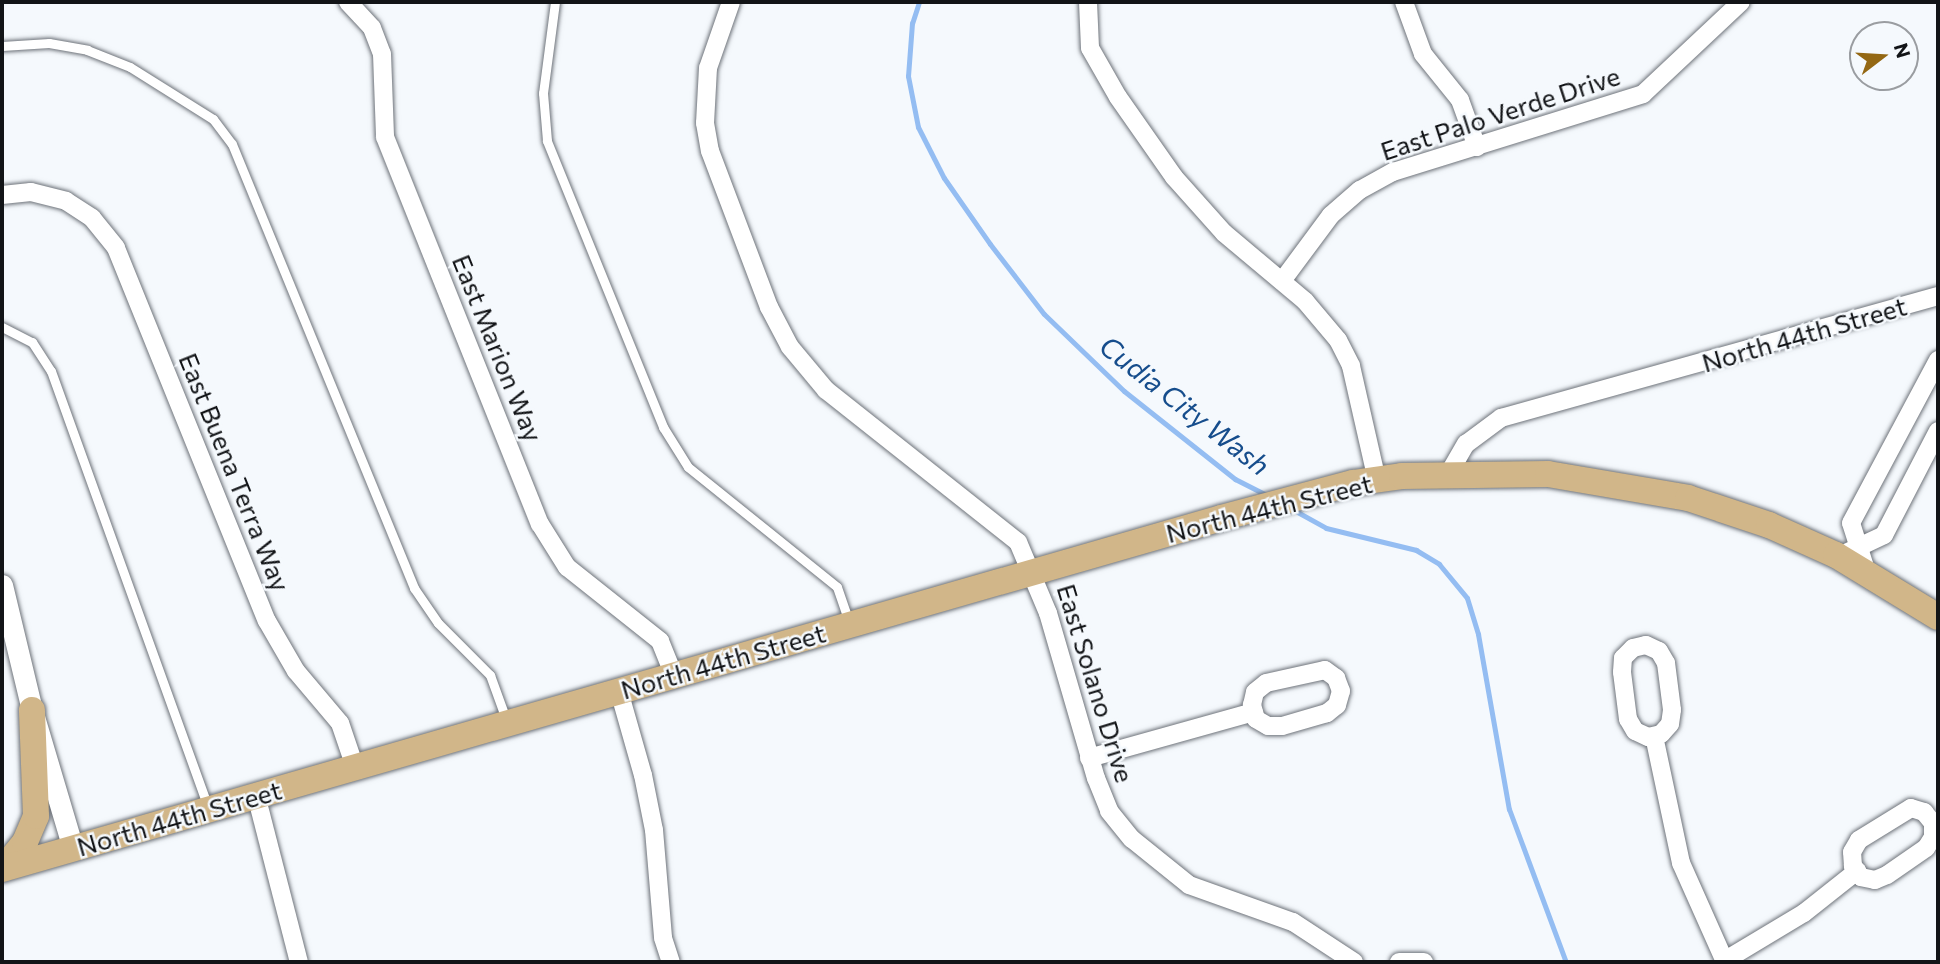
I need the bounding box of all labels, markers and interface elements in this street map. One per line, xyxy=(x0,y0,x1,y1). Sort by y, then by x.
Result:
north arrow xyxy=(1849,21,1919,91)
text: N xyxy=(1890,40,1916,60)
street label: East Palo Verde Drive xyxy=(1376,60,1624,166)
street label: East Marion Way xyxy=(446,250,550,446)
street label: North 44th Street xyxy=(1698,290,1910,378)
water label: Cudia City Wash xyxy=(1093,328,1277,482)
street label: East Buena Terra Way xyxy=(173,348,297,596)
street label: North 44th Street xyxy=(1163,467,1375,549)
street label: East Solano Drive xyxy=(1051,580,1141,786)
street label: North 44th Street xyxy=(617,617,829,705)
street label: North 44th Street xyxy=(73,774,285,862)

